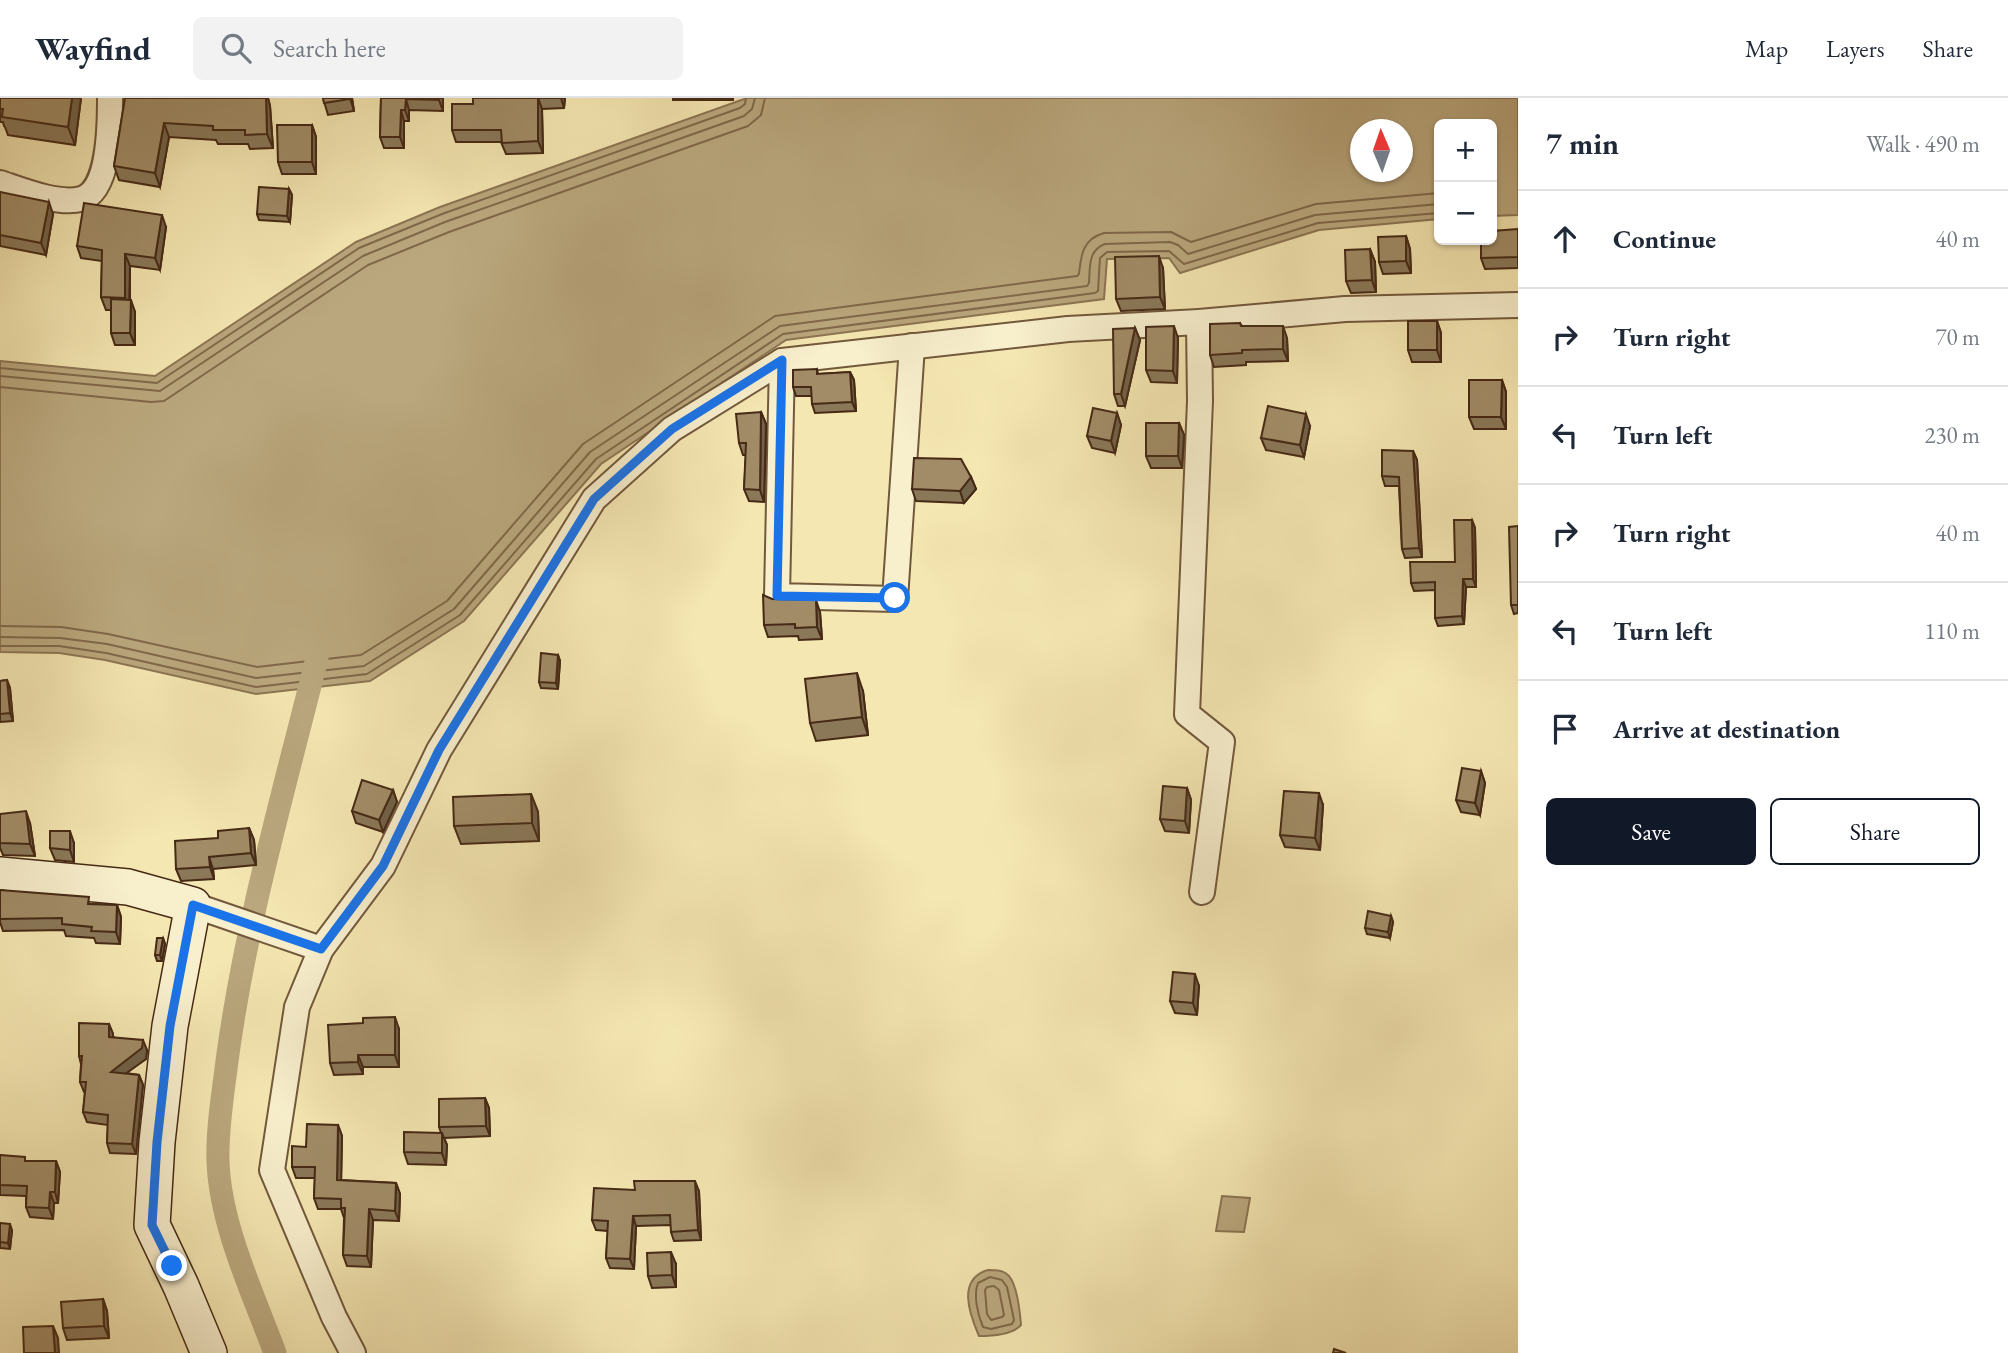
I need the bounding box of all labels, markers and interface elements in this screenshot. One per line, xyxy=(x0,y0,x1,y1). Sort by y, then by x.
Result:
search box xyxy=(193,17,683,80)
text: Wayfind xyxy=(35,27,151,70)
icon: search xyxy=(217,29,255,67)
text: Search here xyxy=(273,31,386,65)
text: Map xyxy=(1745,33,1788,64)
text: Layers xyxy=(1826,33,1885,64)
text: Share xyxy=(1923,33,1973,64)
north arrow xyxy=(1350,119,1413,182)
map controls xyxy=(1434,119,1497,245)
button: + xyxy=(1434,119,1497,182)
text: 7 min xyxy=(1546,124,1619,163)
text: Walk · 490 m xyxy=(1866,129,1980,159)
button: − xyxy=(1434,182,1497,245)
icon: ahead xyxy=(1546,220,1584,258)
text: Continue xyxy=(1613,222,1716,256)
text: 40 m xyxy=(1935,224,1980,254)
icon: right xyxy=(1546,318,1584,356)
text: Turn right xyxy=(1613,320,1731,354)
text: 70 m xyxy=(1935,322,1980,352)
icon: left xyxy=(1546,416,1584,454)
text: Turn left xyxy=(1613,418,1712,452)
text: 230 m xyxy=(1924,420,1980,450)
icon: right xyxy=(1546,514,1584,552)
text: Turn right xyxy=(1613,516,1731,550)
text: 40 m xyxy=(1935,518,1980,548)
route start xyxy=(879,582,910,613)
icon: left xyxy=(1546,612,1584,650)
text: Turn left xyxy=(1613,614,1712,648)
text: 110 m xyxy=(1924,616,1980,646)
icon: arrive xyxy=(1546,710,1584,748)
text: Arrive at destination xyxy=(1613,712,1840,746)
button: Save xyxy=(1546,798,1756,865)
button: Share xyxy=(1770,798,1980,865)
route end xyxy=(156,1250,187,1281)

